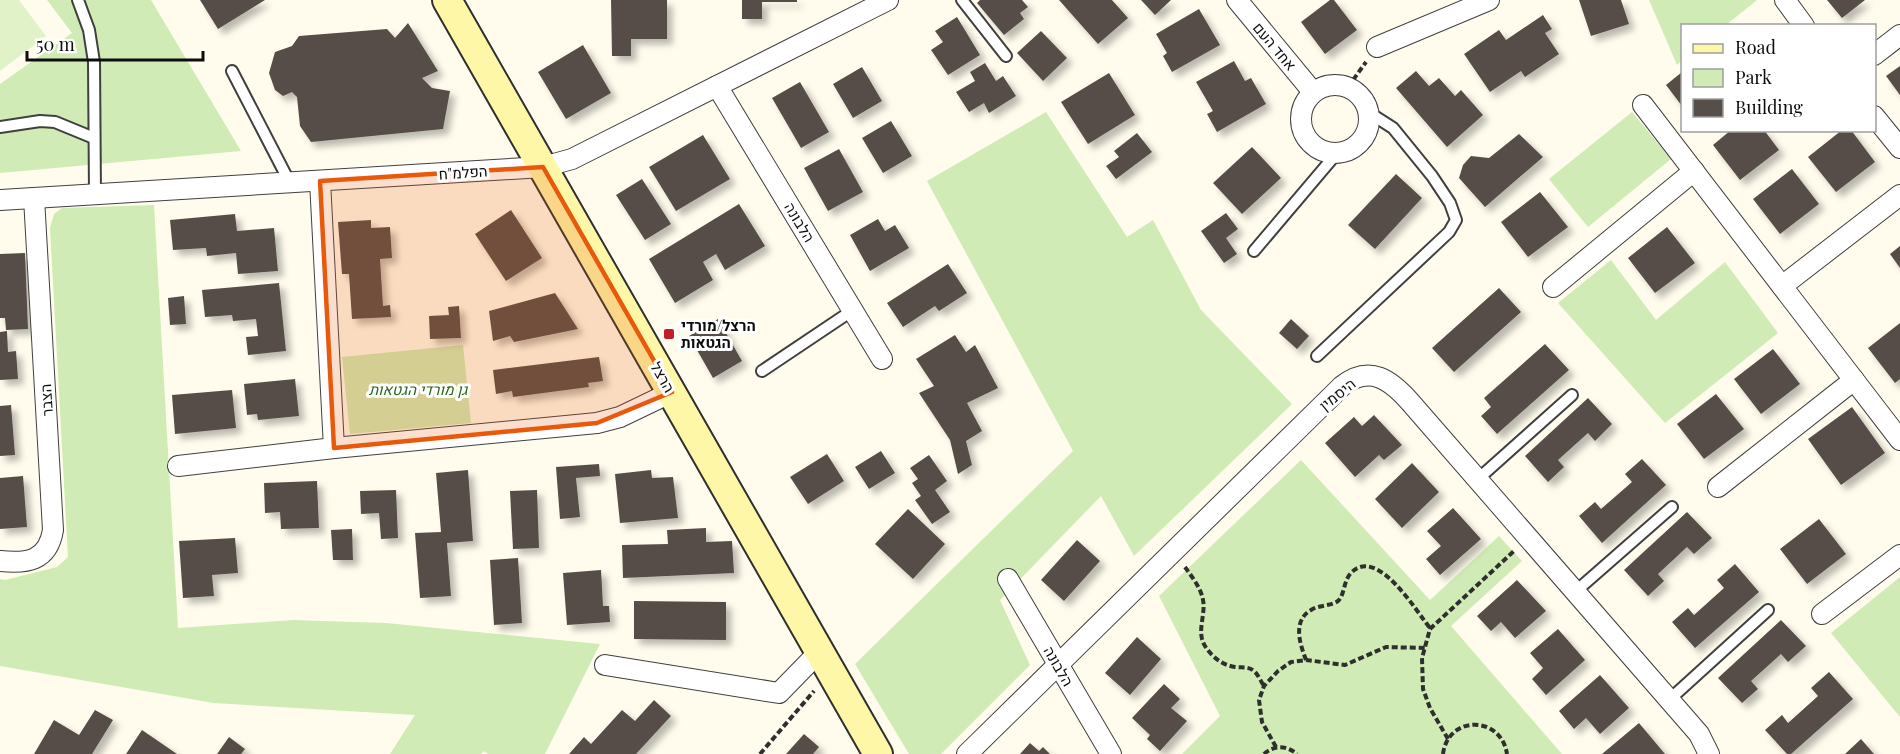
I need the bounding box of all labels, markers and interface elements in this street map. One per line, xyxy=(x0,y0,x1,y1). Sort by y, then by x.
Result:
street label: אחד העם xyxy=(1249,18,1301,74)
scale bar xyxy=(27,24,202,62)
legend xyxy=(1681,24,1876,132)
text: 50 m xyxy=(36,32,75,56)
text: Road xyxy=(1735,35,1776,59)
text: Park xyxy=(1735,65,1772,89)
text: Building xyxy=(1735,95,1803,119)
street label: הפלמ"ח xyxy=(438,160,488,184)
street label: הלבונה xyxy=(780,198,820,246)
place label: הרצל/מורדי הגטאות xyxy=(681,315,756,352)
marker: הרצל/מורדי הגטאות xyxy=(662,327,676,341)
street label: הרצל xyxy=(646,358,680,396)
street label: היסמין xyxy=(1315,373,1359,415)
park label: גן מורדי הגטאות xyxy=(369,379,469,399)
street label: הצבר xyxy=(35,383,57,417)
street label: הלבונה xyxy=(1040,642,1078,690)

